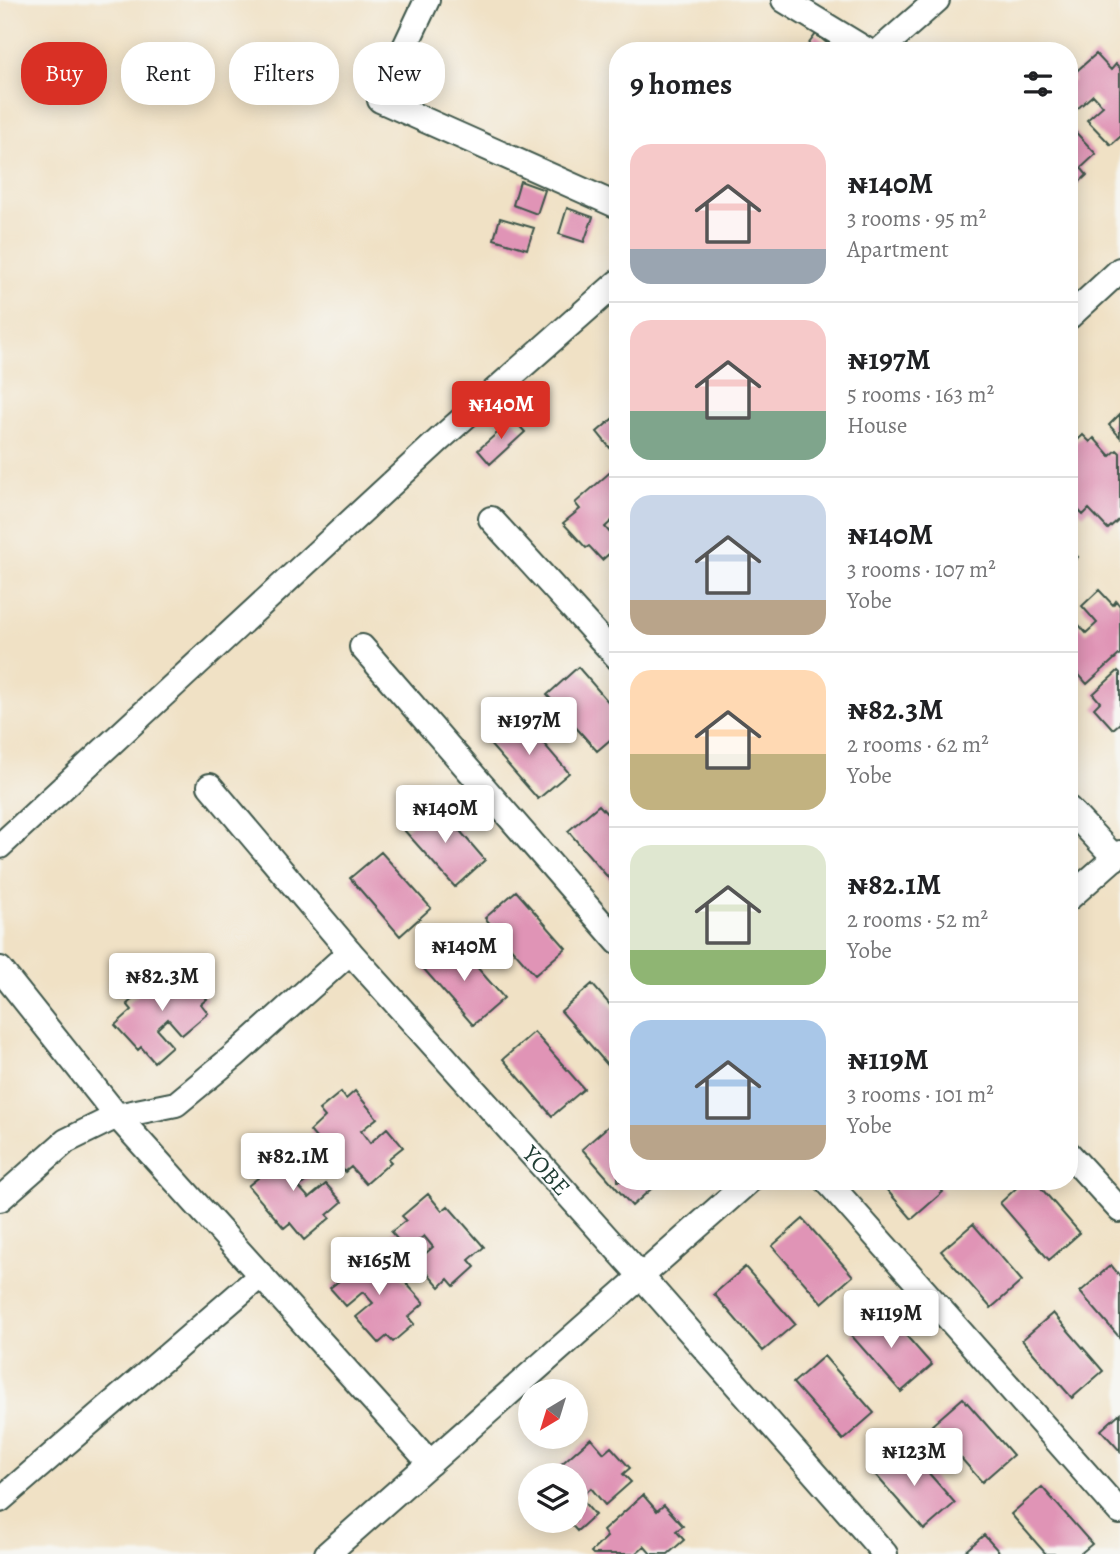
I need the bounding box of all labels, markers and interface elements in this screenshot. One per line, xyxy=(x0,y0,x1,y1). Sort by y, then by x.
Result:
chip: Buy xyxy=(21,42,107,105)
chip: Rent xyxy=(121,42,215,105)
chip: Filters xyxy=(229,42,339,105)
chip: New xyxy=(353,42,445,105)
text: 9 homes xyxy=(630,64,732,104)
icon: filters xyxy=(1019,65,1057,103)
text: ₦140M xyxy=(847,163,933,203)
icon: home xyxy=(686,172,770,256)
text: 3 rooms · 95 m² xyxy=(847,203,986,234)
text: Apartment xyxy=(847,234,949,265)
text: ₦197M xyxy=(847,339,931,379)
icon: home xyxy=(686,348,770,432)
text: 5 rooms · 163 m² xyxy=(847,379,994,410)
pin: ₦140M xyxy=(452,382,550,441)
text: ₦140M xyxy=(468,388,534,419)
text: House xyxy=(847,410,907,441)
text: ₦140M xyxy=(847,514,933,554)
icon: home xyxy=(686,523,770,607)
text: 3 rooms · 107 m² xyxy=(847,554,996,585)
text: Yobe xyxy=(847,585,892,616)
text: ₦82.3M xyxy=(847,689,943,729)
pin: ₦197M xyxy=(480,698,578,757)
icon: home xyxy=(686,698,770,782)
text: ₦197M xyxy=(497,704,561,735)
text: 2 rooms · 62 m² xyxy=(847,729,989,760)
text: Yobe xyxy=(847,760,892,791)
pin: ₦140M xyxy=(396,786,494,845)
text: ₦140M xyxy=(412,792,478,823)
text: ₦82.1M xyxy=(847,864,941,904)
icon: home xyxy=(686,873,770,957)
text: 2 rooms · 52 m² xyxy=(847,904,988,935)
pin: ₦140M xyxy=(415,923,513,983)
text: ₦140M xyxy=(431,930,497,961)
text: Yobe xyxy=(847,935,892,966)
pin: ₦82.3M xyxy=(105,954,219,1013)
text: ₦82.3M xyxy=(125,960,199,991)
text: ₦119M xyxy=(847,1039,929,1079)
icon: home xyxy=(686,1048,770,1132)
text: 3 rooms · 101 m² xyxy=(847,1079,994,1110)
text: Yobe xyxy=(847,1110,892,1141)
pin: ₦82.1M xyxy=(236,1134,350,1193)
street label: YOBE xyxy=(515,1138,577,1203)
text: ₦82.1M xyxy=(257,1140,329,1171)
pin: ₦165M xyxy=(330,1238,428,1297)
text: ₦165M xyxy=(347,1244,411,1275)
pin: ₦119M xyxy=(842,1290,940,1350)
text: ₦119M xyxy=(860,1297,922,1328)
north arrow xyxy=(518,1379,588,1449)
map controls xyxy=(518,1379,588,1533)
pin: ₦123M xyxy=(865,1428,963,1488)
text: ₦123M xyxy=(882,1435,946,1466)
button: layers xyxy=(518,1463,588,1533)

